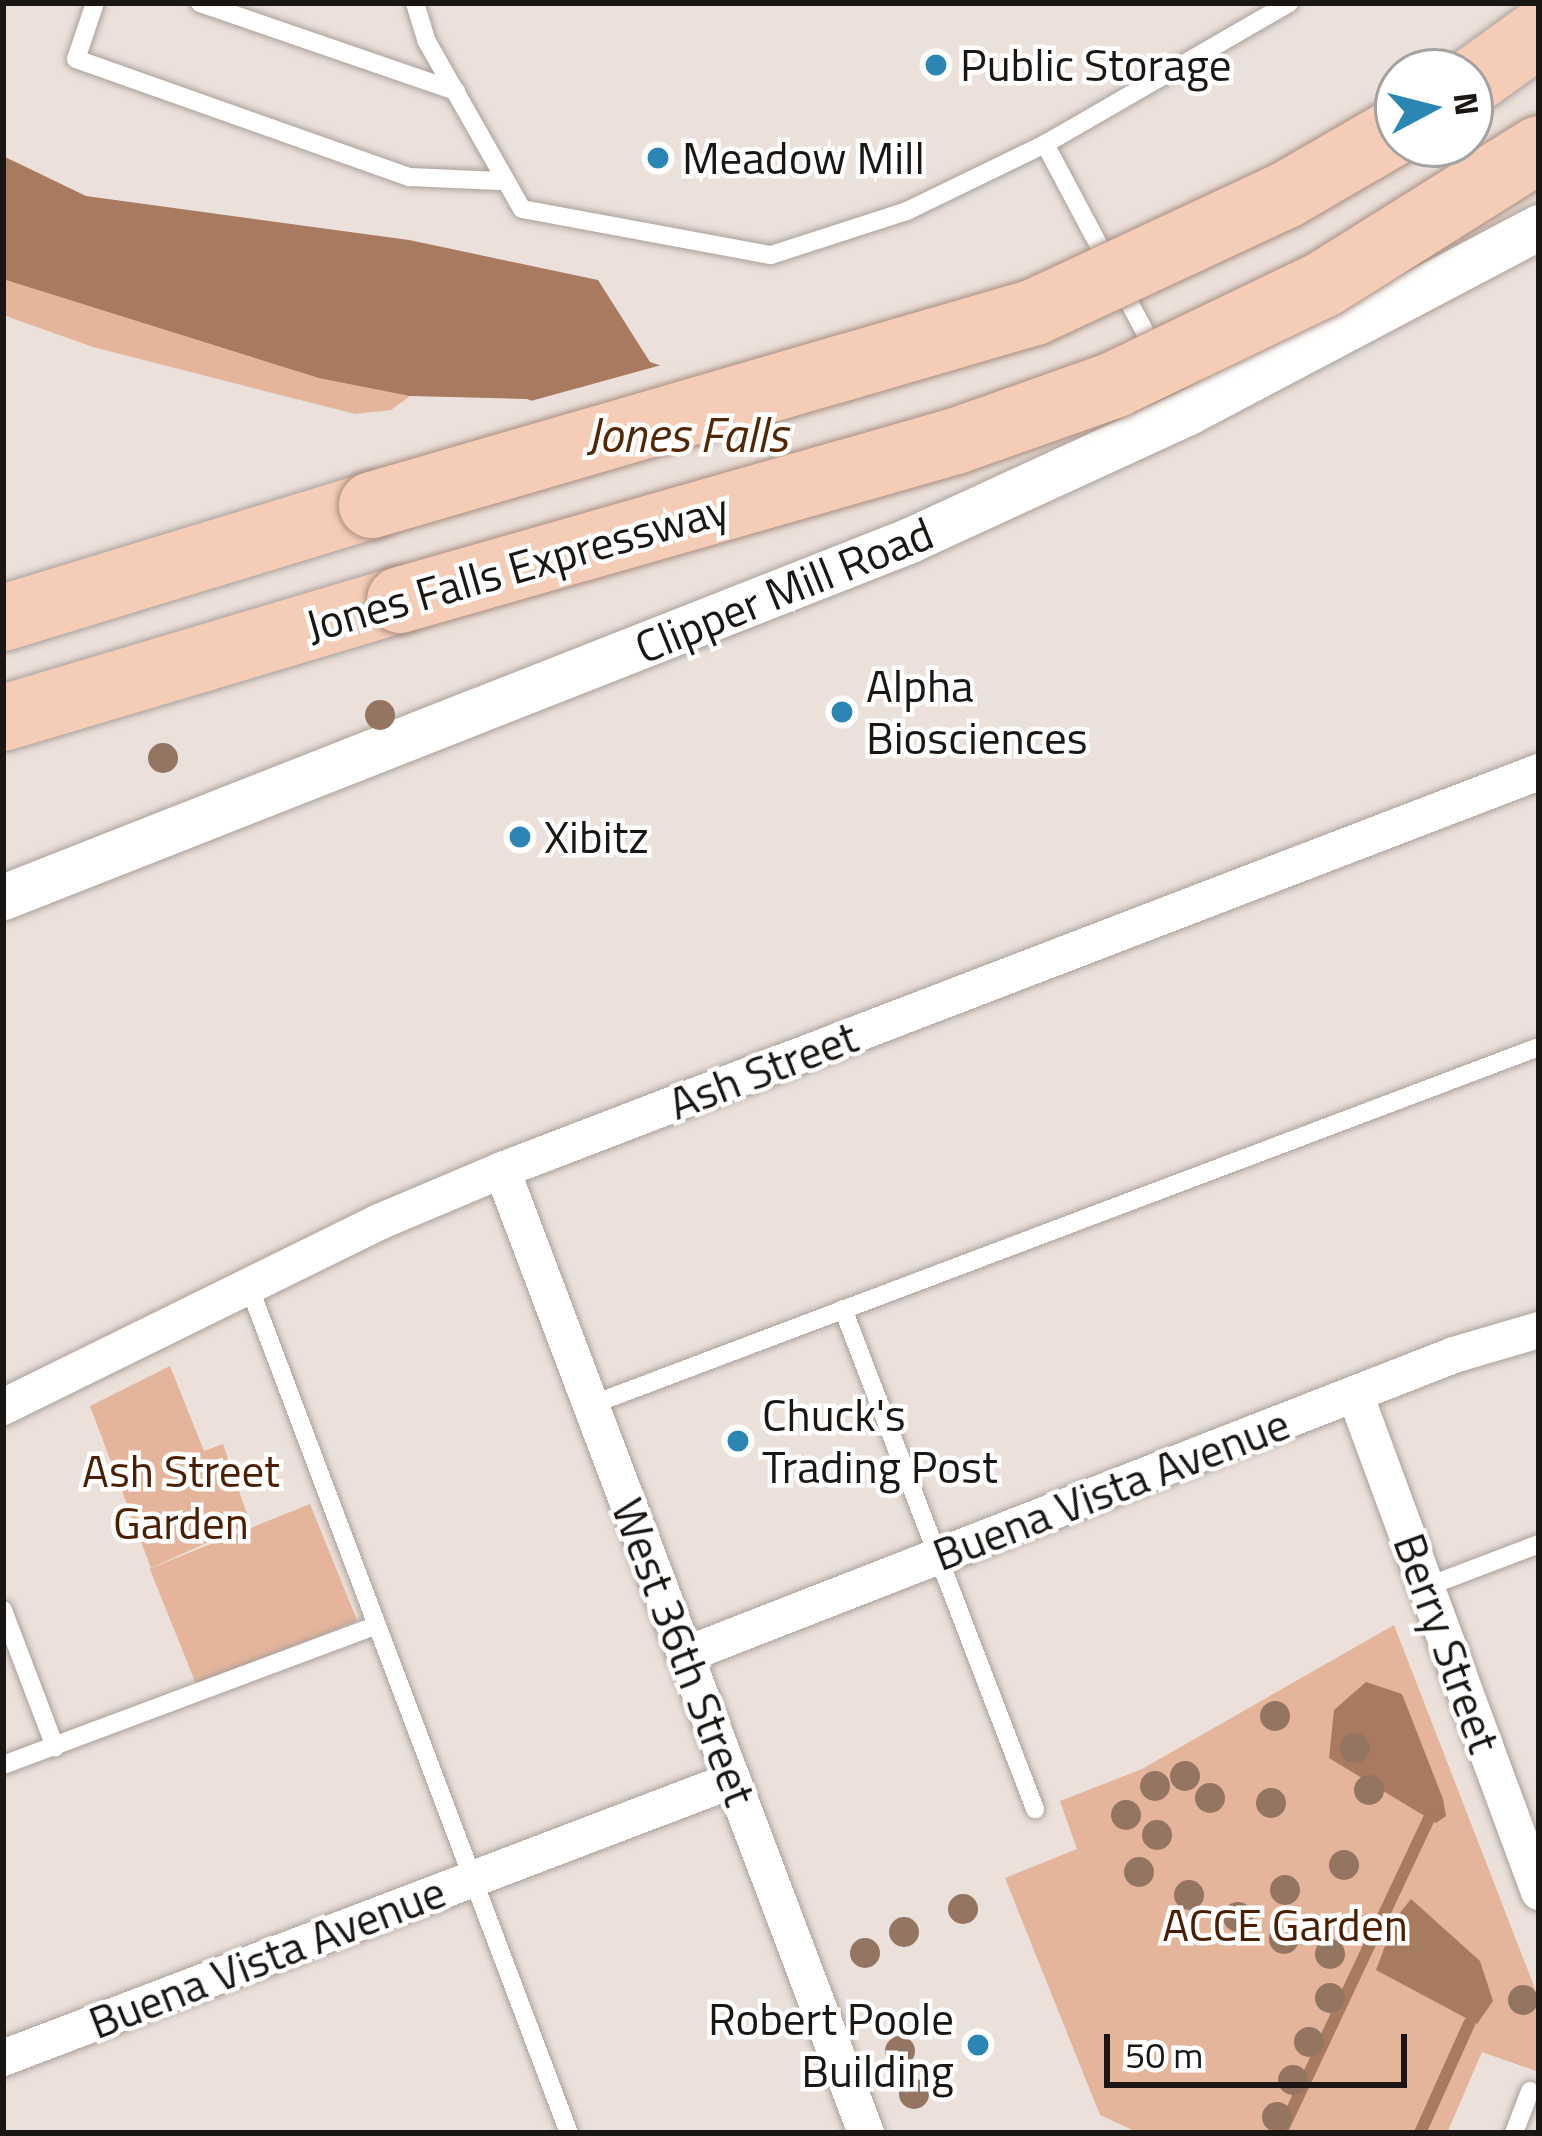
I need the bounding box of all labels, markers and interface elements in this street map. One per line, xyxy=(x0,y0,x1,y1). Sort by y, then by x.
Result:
place label: Public Storage xyxy=(960,38,1232,92)
north arrow xyxy=(1374,48,1494,168)
marker: Public Storage xyxy=(923,52,949,78)
text: N xyxy=(1441,90,1493,118)
place label: Meadow Mill xyxy=(682,131,925,185)
marker: Meadow Mill xyxy=(645,145,671,171)
water label: Jones Falls xyxy=(586,406,788,464)
street label: Jones Falls Expressway xyxy=(299,481,735,653)
street label: Clipper Mill Road xyxy=(627,506,941,674)
place label: Alpha Biosciences xyxy=(866,659,1088,765)
marker: Alpha Biosciences xyxy=(829,699,855,725)
place label: Xibitz xyxy=(544,810,649,864)
marker: Xibitz xyxy=(507,824,533,850)
street label: Ash Street xyxy=(661,1009,865,1131)
place label: Chuck's Trading Post xyxy=(762,1388,998,1494)
street label: Buena Vista Avenue xyxy=(925,1396,1297,1582)
marker: Chuck's Trading Post xyxy=(725,1428,751,1454)
park label: Ash Street Garden xyxy=(82,1444,280,1550)
street label: West 36th Street xyxy=(601,1491,767,1813)
street label: Berry Street xyxy=(1382,1526,1512,1760)
street label: Buena Vista Avenue xyxy=(81,1864,453,2050)
park label: ACCE Garden xyxy=(1162,1898,1408,1952)
place label: Robert Poole Building xyxy=(708,1992,954,2098)
scale bar xyxy=(1110,2010,1413,2084)
text: 50 m xyxy=(1125,2027,1203,2082)
marker: Robert Poole Building xyxy=(965,2032,991,2058)

